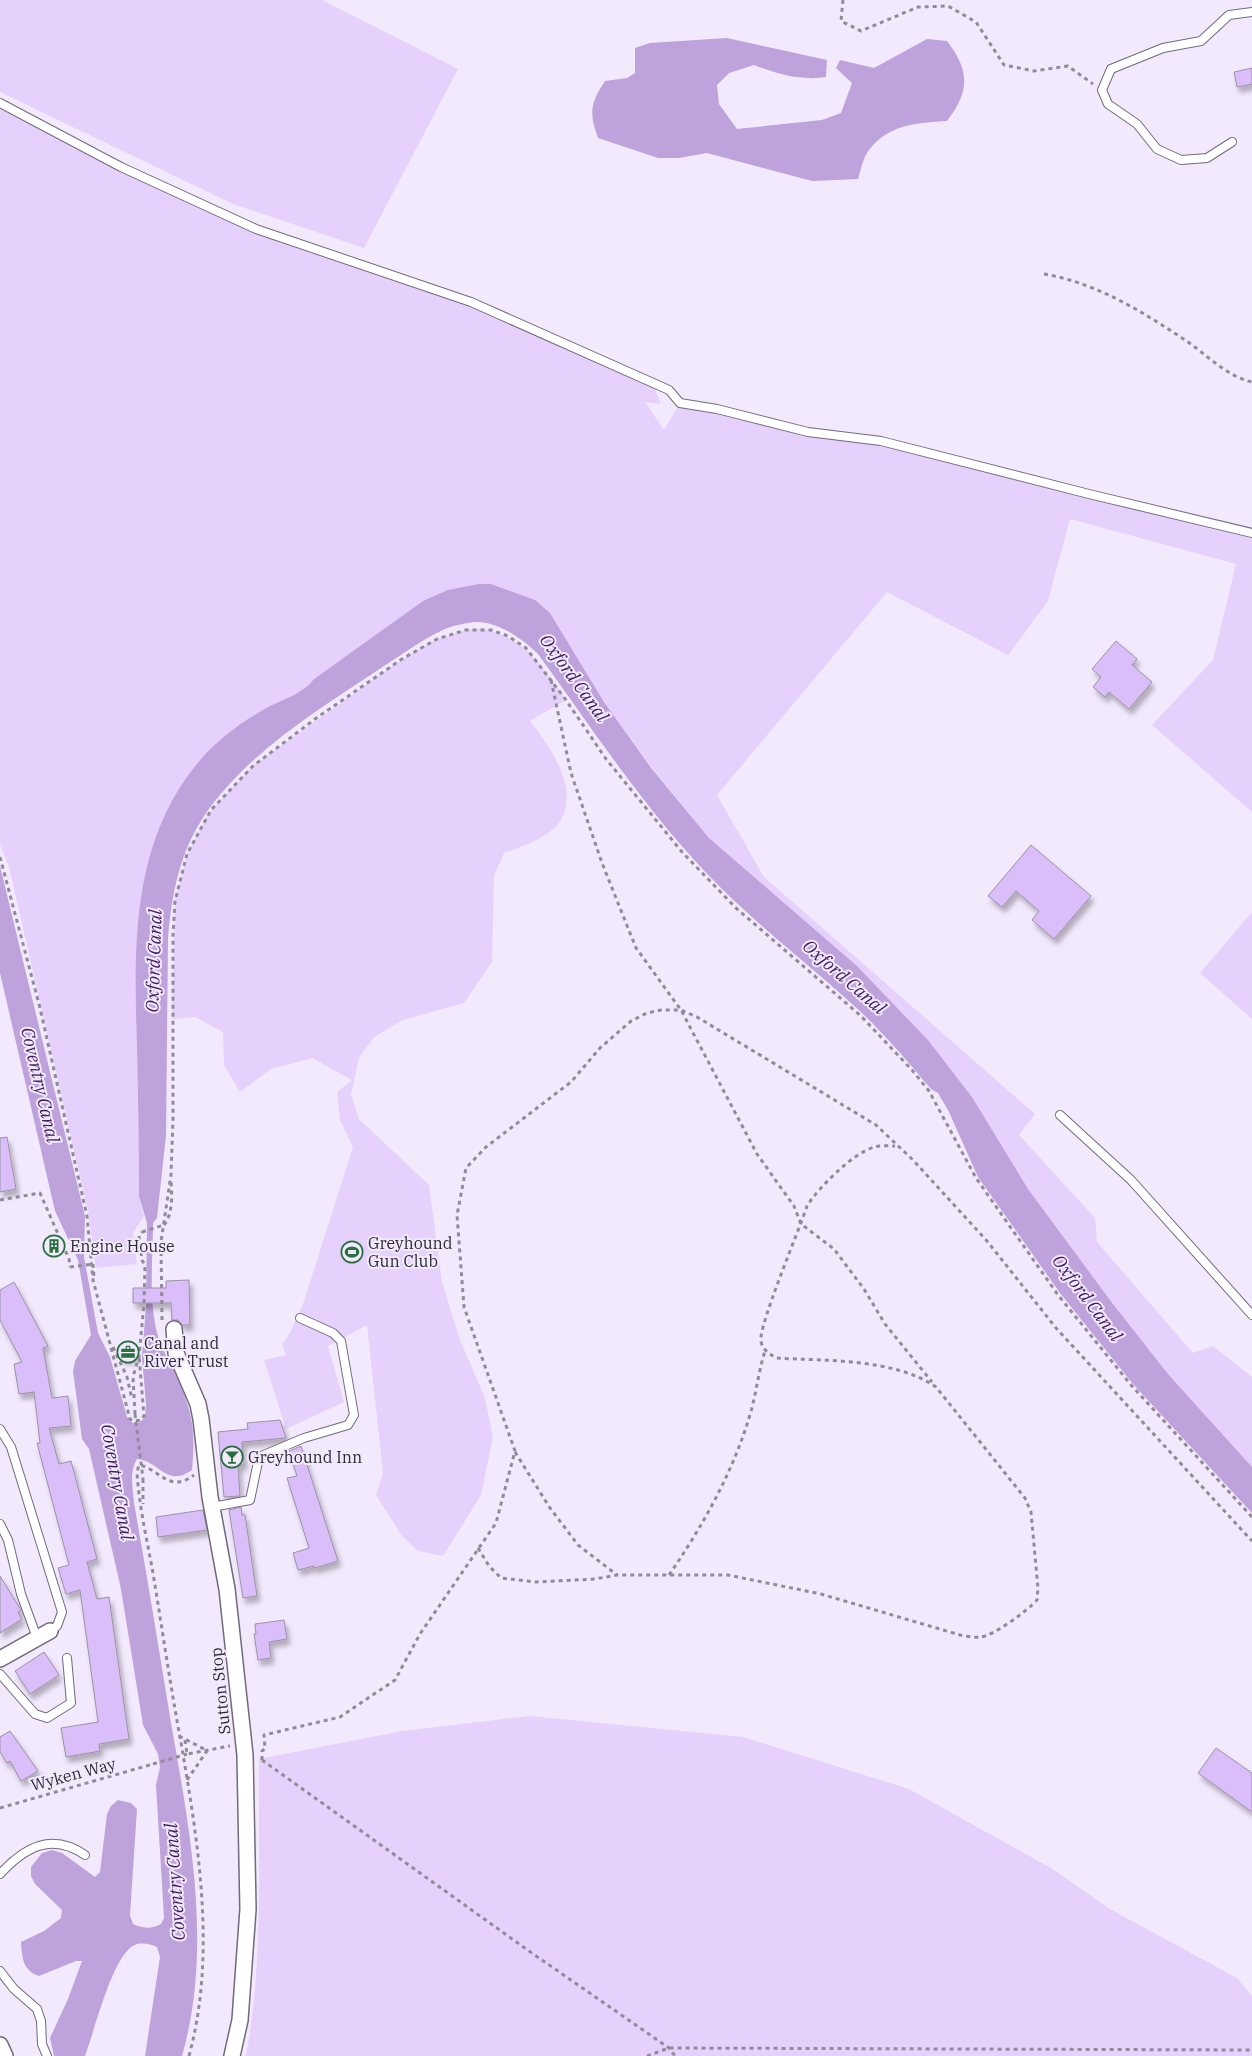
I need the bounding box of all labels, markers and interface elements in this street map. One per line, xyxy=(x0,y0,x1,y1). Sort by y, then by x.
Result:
water label: Oxford Canal xyxy=(535,629,615,727)
water label: Oxford Canal xyxy=(140,908,167,1013)
water label: Oxford Canal xyxy=(798,934,891,1020)
water label: Coventry Canal xyxy=(16,1025,65,1146)
place label: Greyhound Gun Club xyxy=(368,1233,453,1271)
building icon: Engine House xyxy=(42,1234,66,1258)
place label: Engine House xyxy=(70,1236,175,1256)
sports icon: Greyhound Gun Club xyxy=(340,1240,364,1264)
water label: Oxford Canal xyxy=(1047,1250,1128,1347)
place label: Canal and River Trust xyxy=(144,1333,229,1371)
office icon: Canal and River Trust xyxy=(116,1340,140,1364)
water label: Coventry Canal xyxy=(96,1422,139,1543)
bar icon: Greyhound Inn xyxy=(220,1445,244,1469)
place label: Greyhound Inn xyxy=(248,1447,362,1467)
street label: Sutton Stop xyxy=(205,1646,235,1735)
street label: Wyken Way xyxy=(28,1753,118,1795)
water label: Coventry Canal xyxy=(159,1822,190,1941)

